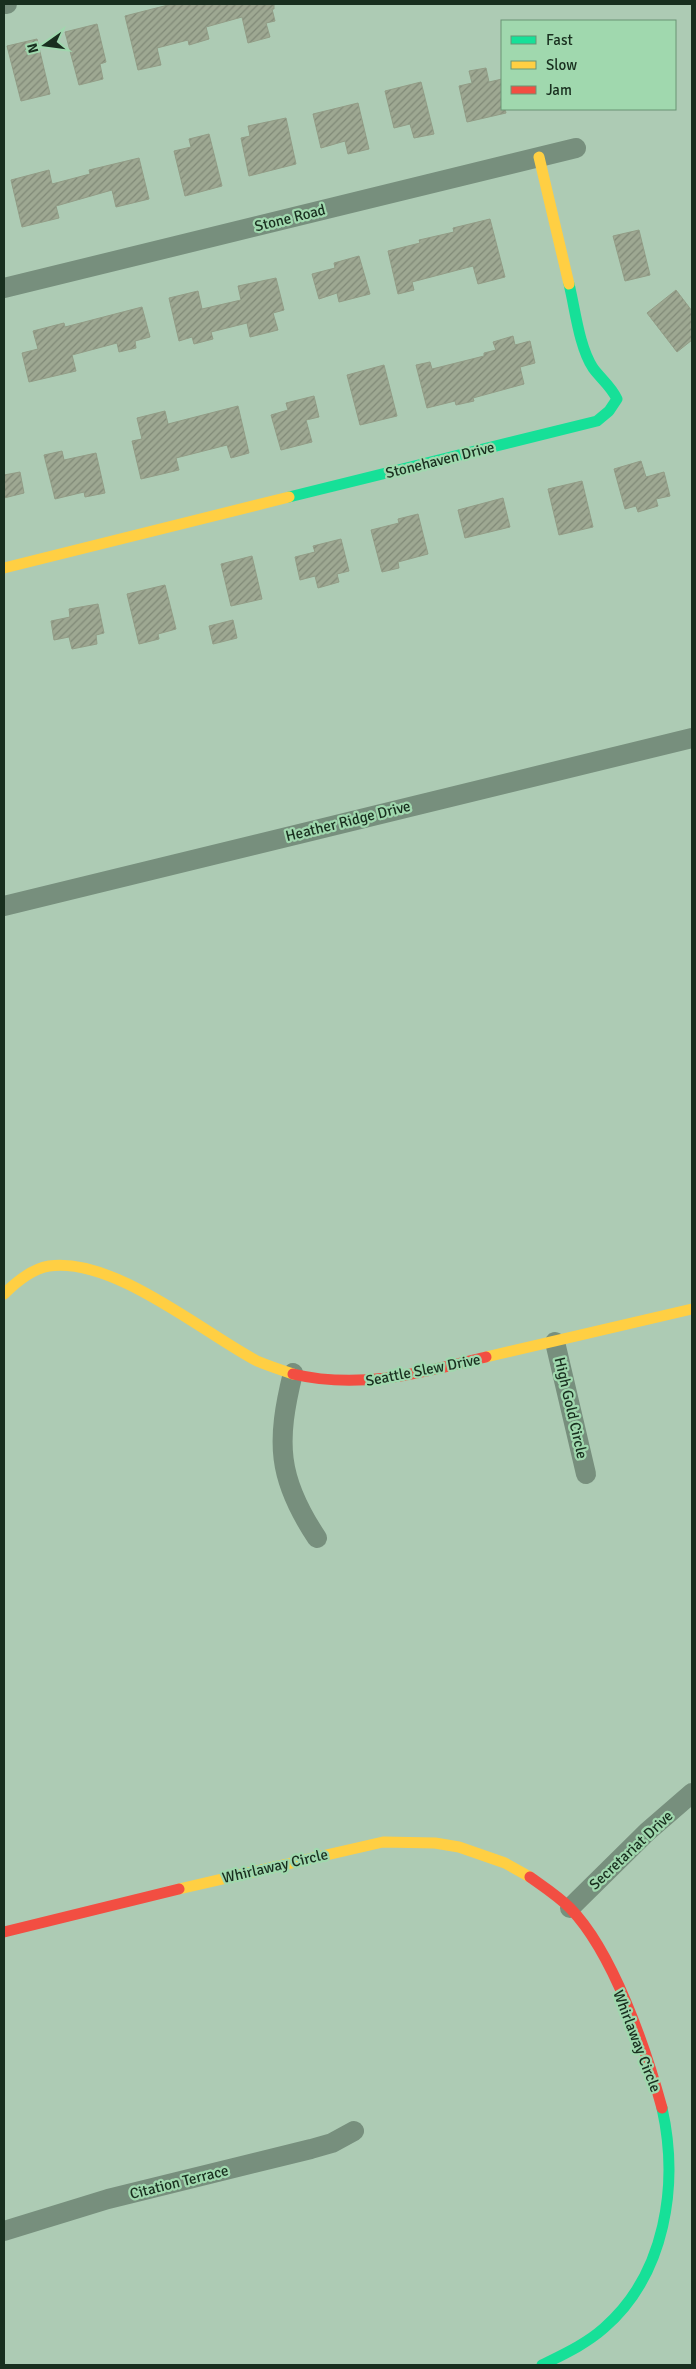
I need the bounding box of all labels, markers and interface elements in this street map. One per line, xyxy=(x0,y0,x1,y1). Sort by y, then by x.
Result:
north arrow xyxy=(20,20,70,70)
legend xyxy=(501,20,676,110)
text: Fast xyxy=(546,31,573,49)
text: N xyxy=(23,41,42,55)
text: Slow xyxy=(546,56,577,74)
text: Jam xyxy=(546,81,572,99)
street label: Stone Road xyxy=(253,201,327,235)
street label: Stonehaven Drive xyxy=(384,438,496,482)
street label: Heather Ridge Drive xyxy=(284,797,412,845)
street label: Seattle Slew Drive xyxy=(364,1350,482,1390)
street label: High Gold Circle xyxy=(551,1355,591,1461)
street label: Secretariat Drive xyxy=(585,1807,677,1893)
street label: Whirlaway Circle xyxy=(220,1845,330,1887)
street label: Whirlaway Circle xyxy=(609,1987,665,2095)
street label: Citation Terrace xyxy=(128,2161,230,2203)

